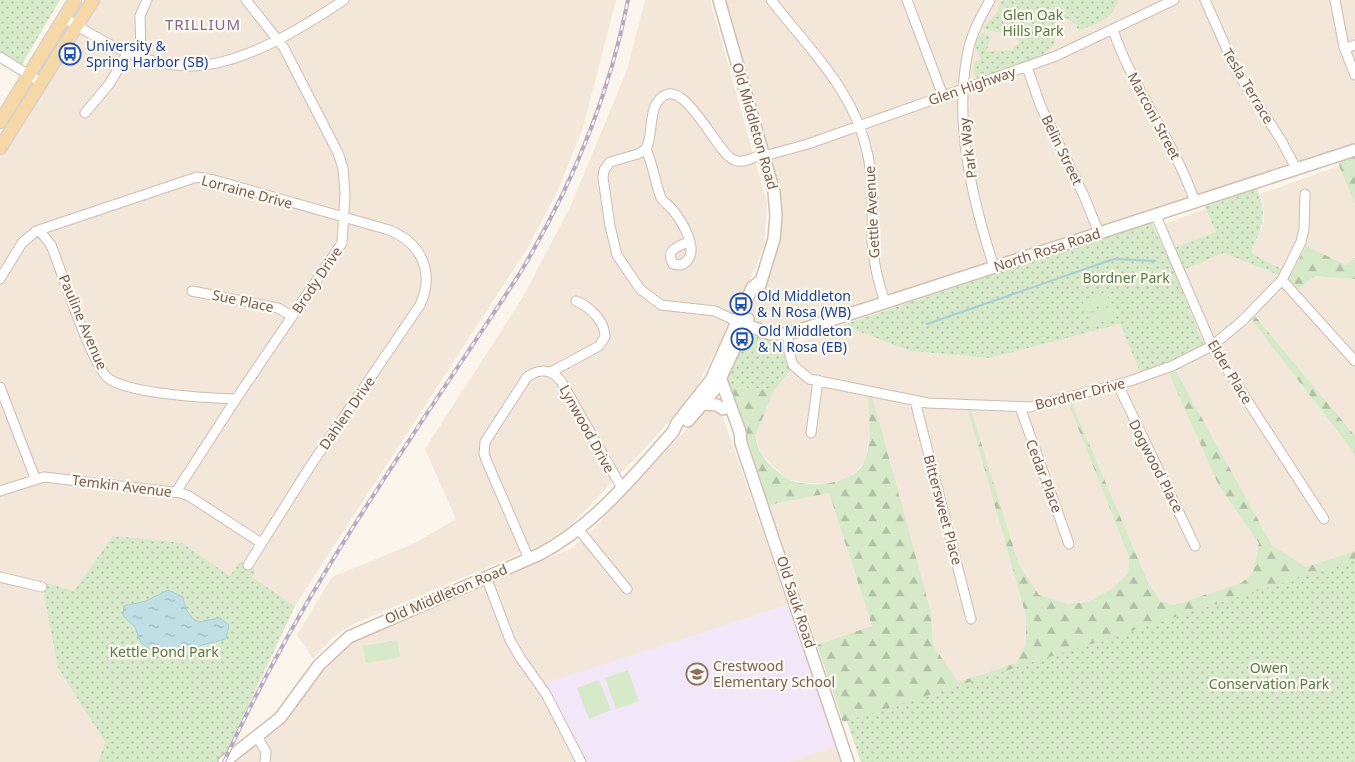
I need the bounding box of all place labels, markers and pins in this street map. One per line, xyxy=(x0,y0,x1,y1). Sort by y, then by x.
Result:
place label: University & Spring Harbor (SB) xyxy=(86,36,208,71)
bus stop icon: University & Spring Harbor (SB) xyxy=(58,42,82,66)
place label: Old Middleton & N Rosa (WB) xyxy=(757,286,851,321)
bus stop icon: Old Middleton & N Rosa (WB) xyxy=(729,292,753,316)
place label: Old Middleton & N Rosa (EB) xyxy=(758,321,852,356)
bus stop icon: Old Middleton & N Rosa (EB) xyxy=(730,327,754,351)
place label: Crestwood Elementary School xyxy=(713,656,835,691)
school or university icon: Crestwood Elementary School xyxy=(685,662,709,686)

